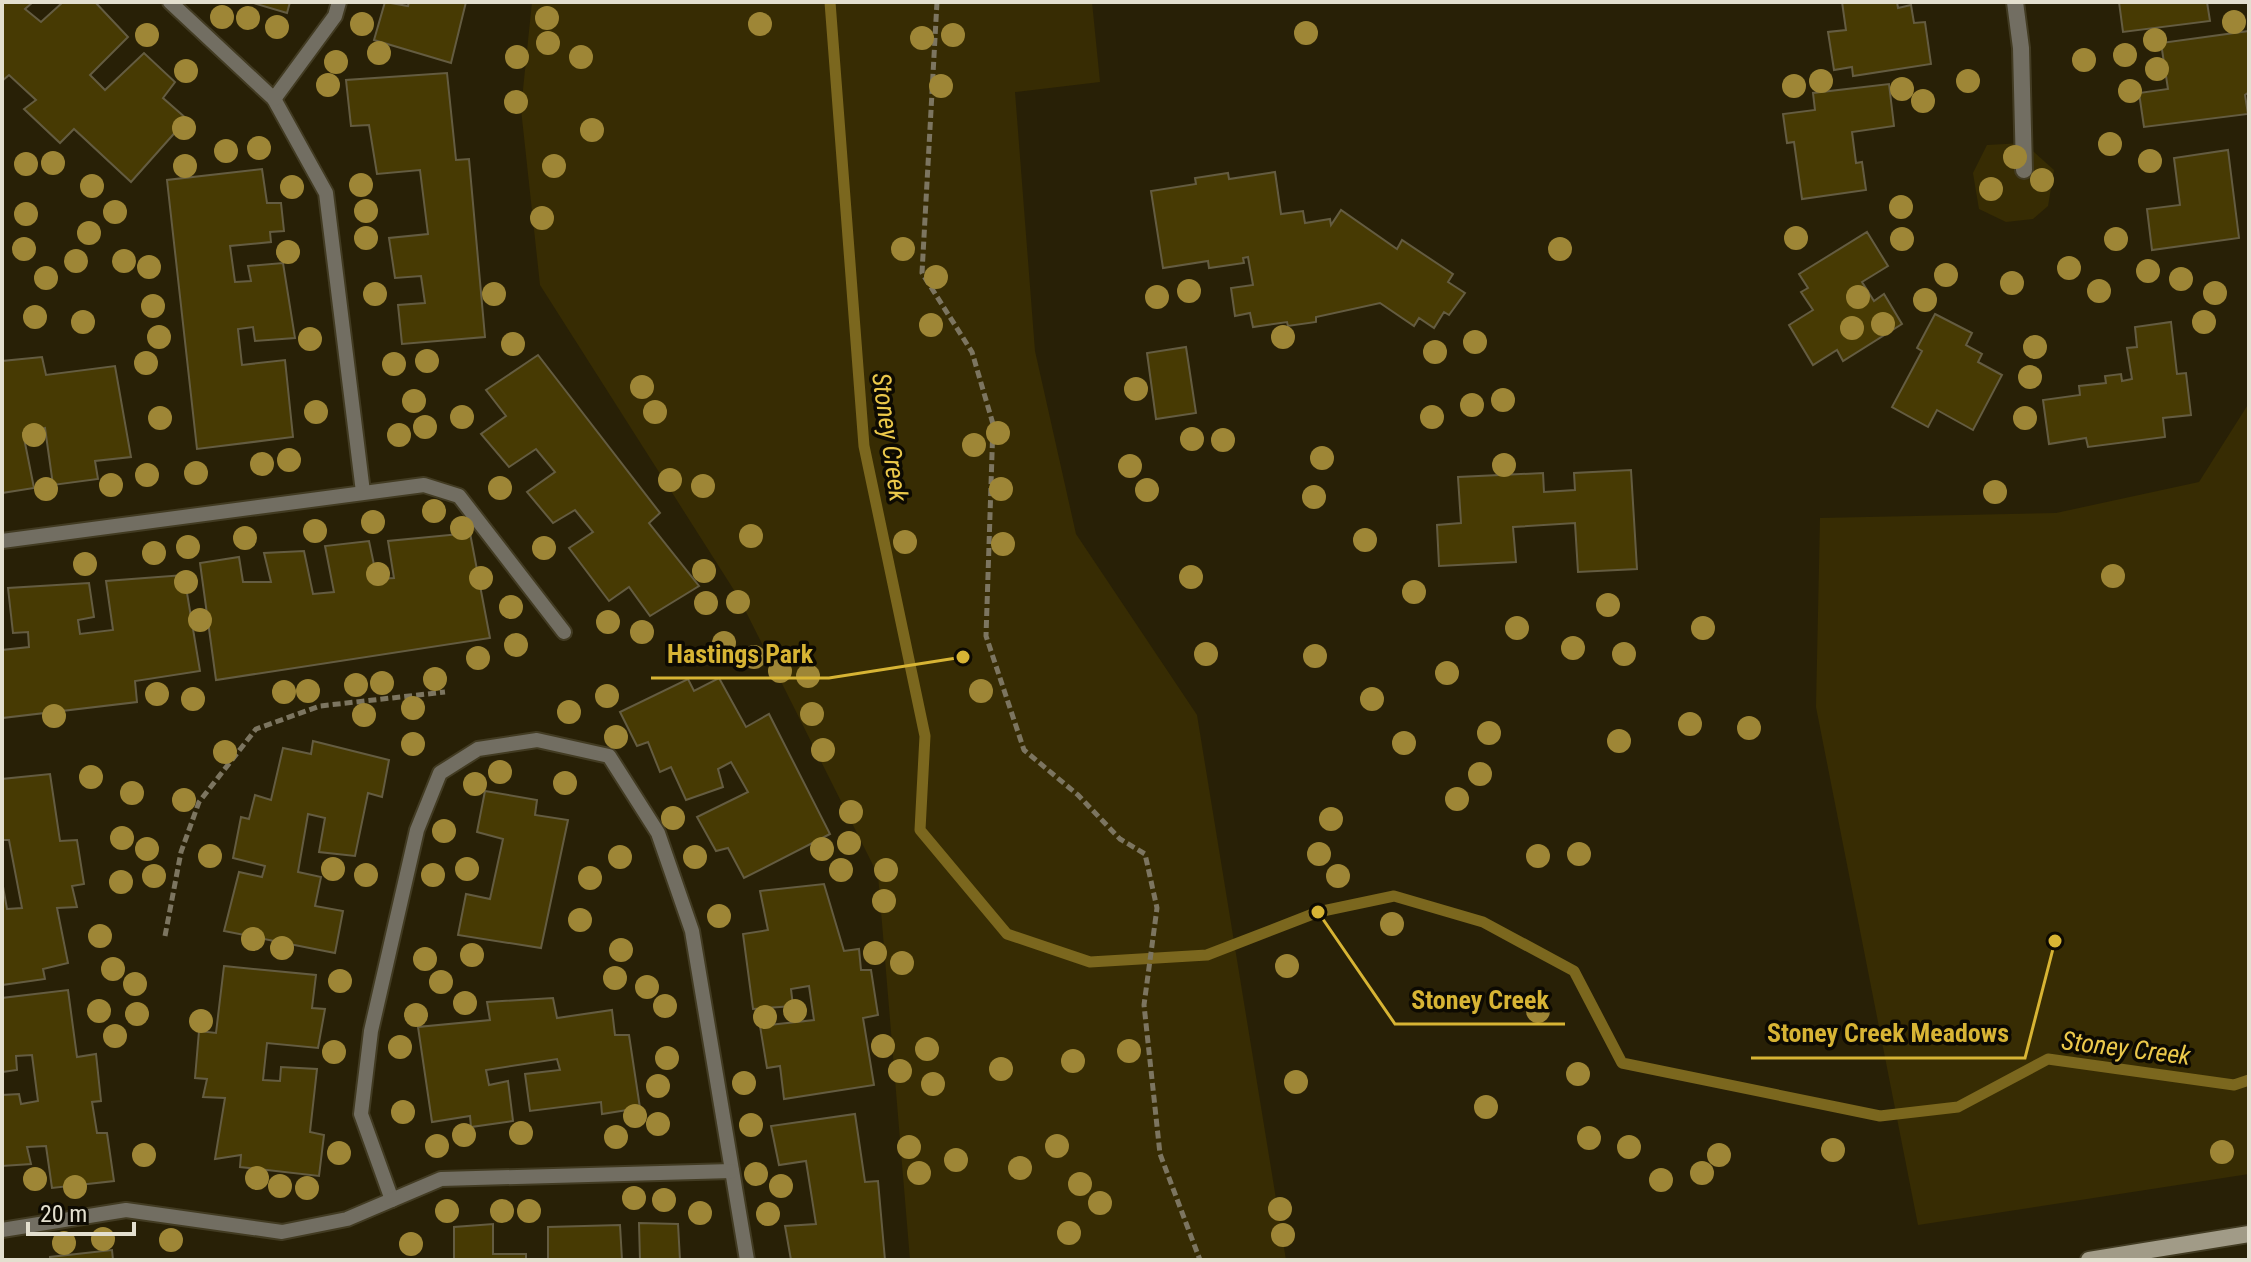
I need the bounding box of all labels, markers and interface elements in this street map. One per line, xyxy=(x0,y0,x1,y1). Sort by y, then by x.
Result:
water label: Stoney Creek xyxy=(866,371,914,504)
callout: Hastings Park xyxy=(651,628,829,678)
text: Hastings Park xyxy=(667,639,814,669)
callout: Stoney Creek xyxy=(1395,974,1565,1024)
text: Stoney Creek xyxy=(1411,985,1549,1015)
callout: Stoney Creek Meadows xyxy=(1751,1008,2025,1058)
text: Stoney Creek Meadows xyxy=(1767,1018,2009,1048)
water label: Stoney Creek xyxy=(2060,1025,2193,1071)
scale bar xyxy=(28,1186,134,1236)
text: 20 m xyxy=(40,1200,87,1228)

